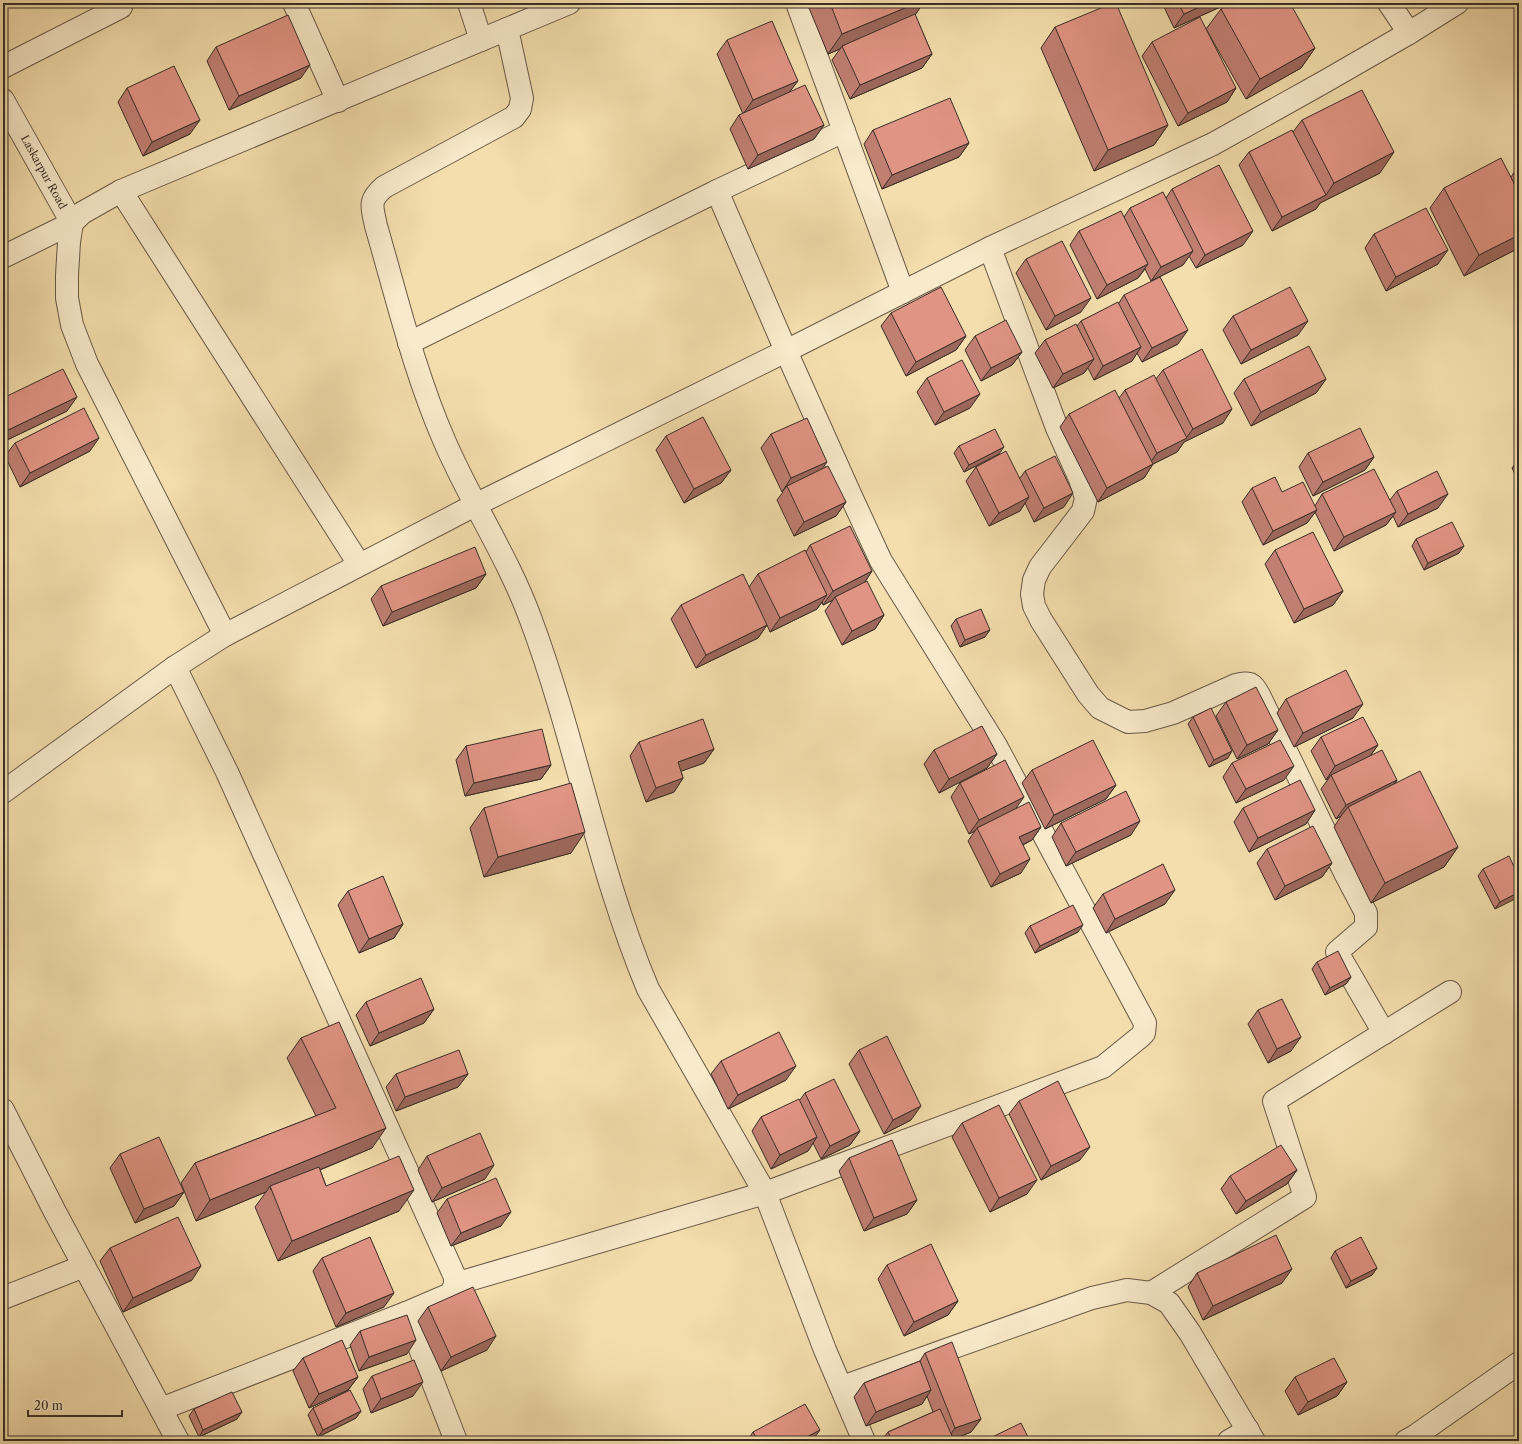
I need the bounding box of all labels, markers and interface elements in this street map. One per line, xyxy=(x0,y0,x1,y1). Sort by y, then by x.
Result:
street label: Laskarpur Road xyxy=(18,133,70,212)
scale bar xyxy=(28,1392,122,1418)
text: 20 m xyxy=(34,1398,63,1413)

